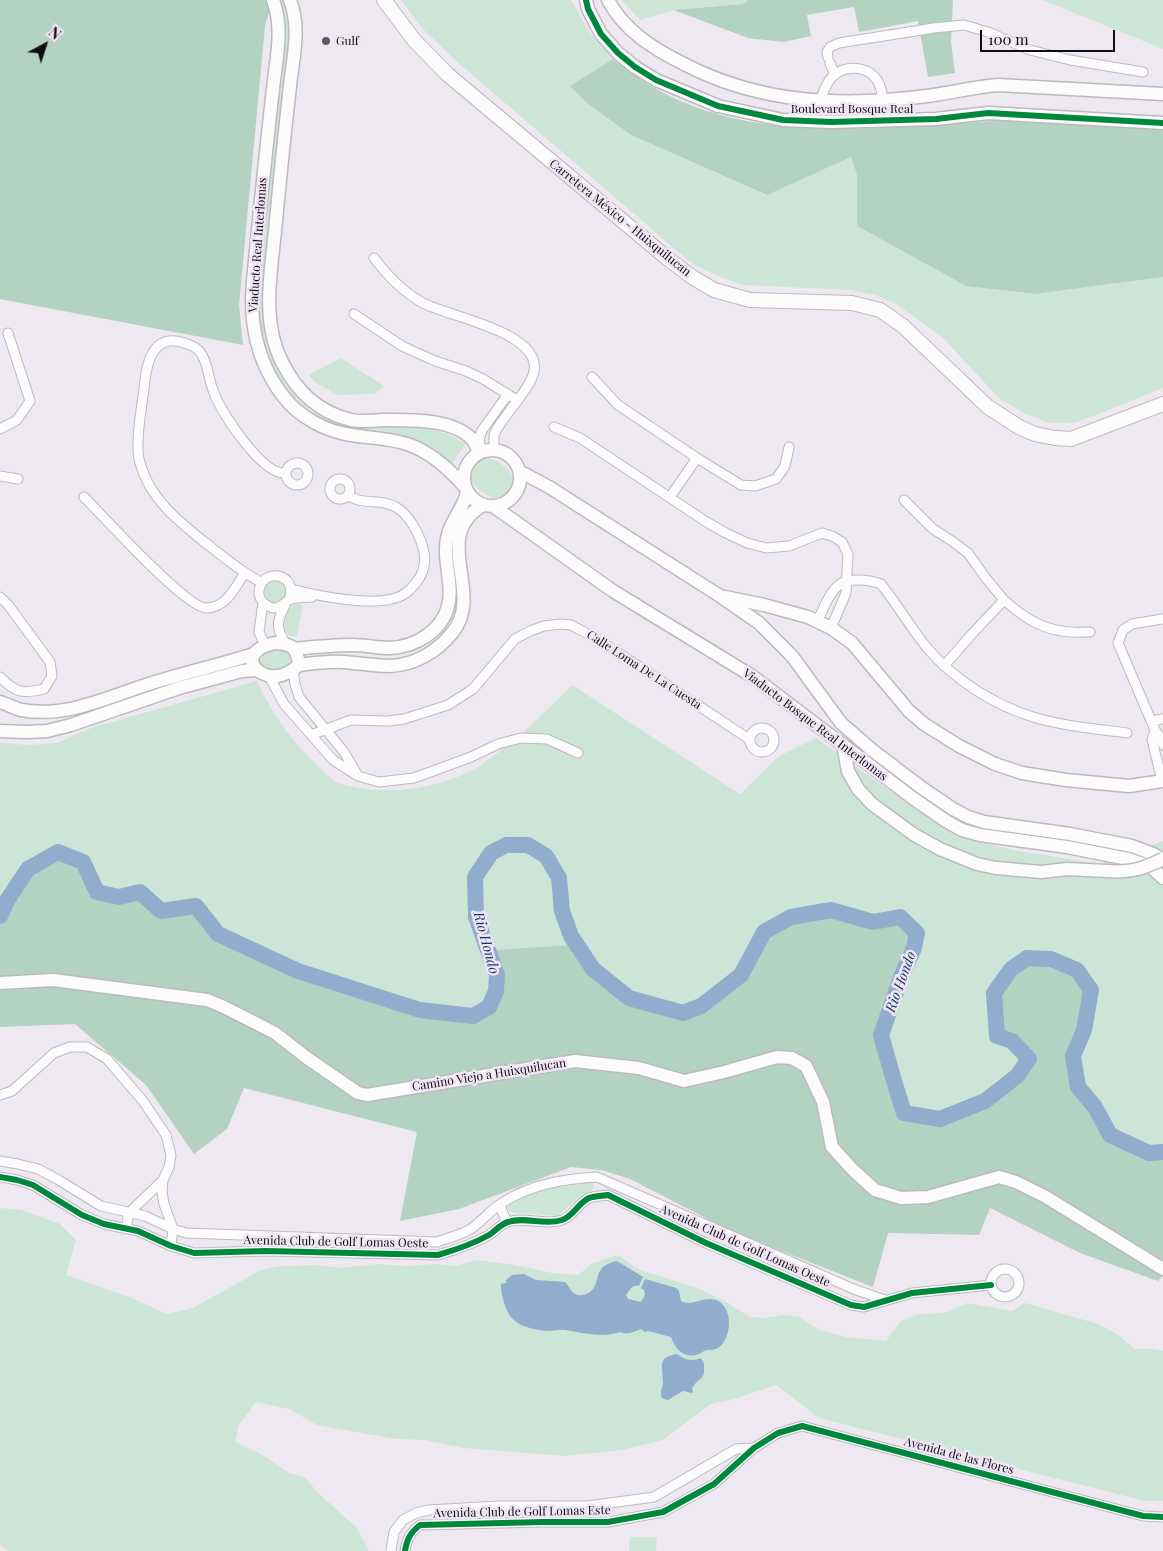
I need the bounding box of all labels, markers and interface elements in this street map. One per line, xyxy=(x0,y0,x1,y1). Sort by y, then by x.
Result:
north arrow xyxy=(20,20,70,70)
scale bar xyxy=(983,20,1118,52)
text: N xyxy=(45,23,65,44)
text: 100 m xyxy=(988,29,1029,49)
place label: Gulf xyxy=(336,34,359,48)
marker: Gulf xyxy=(320,35,332,47)
street label: Boulevard Bosque Real xyxy=(791,102,913,116)
street label: Carretera México - Huixquilucan xyxy=(546,156,694,280)
street label: Viaducto Real Interlomas xyxy=(246,177,270,313)
street label: Calle Loma De La Cuesta xyxy=(584,627,704,713)
street label: Viaducto Bosque Real Interlomas xyxy=(740,666,890,784)
water label: Rio Hondo xyxy=(470,910,502,976)
water label: Rio Hondo xyxy=(882,949,920,1015)
street label: Camino Viejo a Huixquilucan xyxy=(411,1056,567,1094)
street label: Avenida Club de Golf Lomas Oeste xyxy=(658,1202,832,1290)
street label: Avenida Club de Golf Lomas Oeste xyxy=(243,1233,429,1251)
street label: Avenida de las Flores xyxy=(903,1434,1015,1478)
street label: Avenida Club de Golf Lomas Este xyxy=(433,1503,611,1521)

